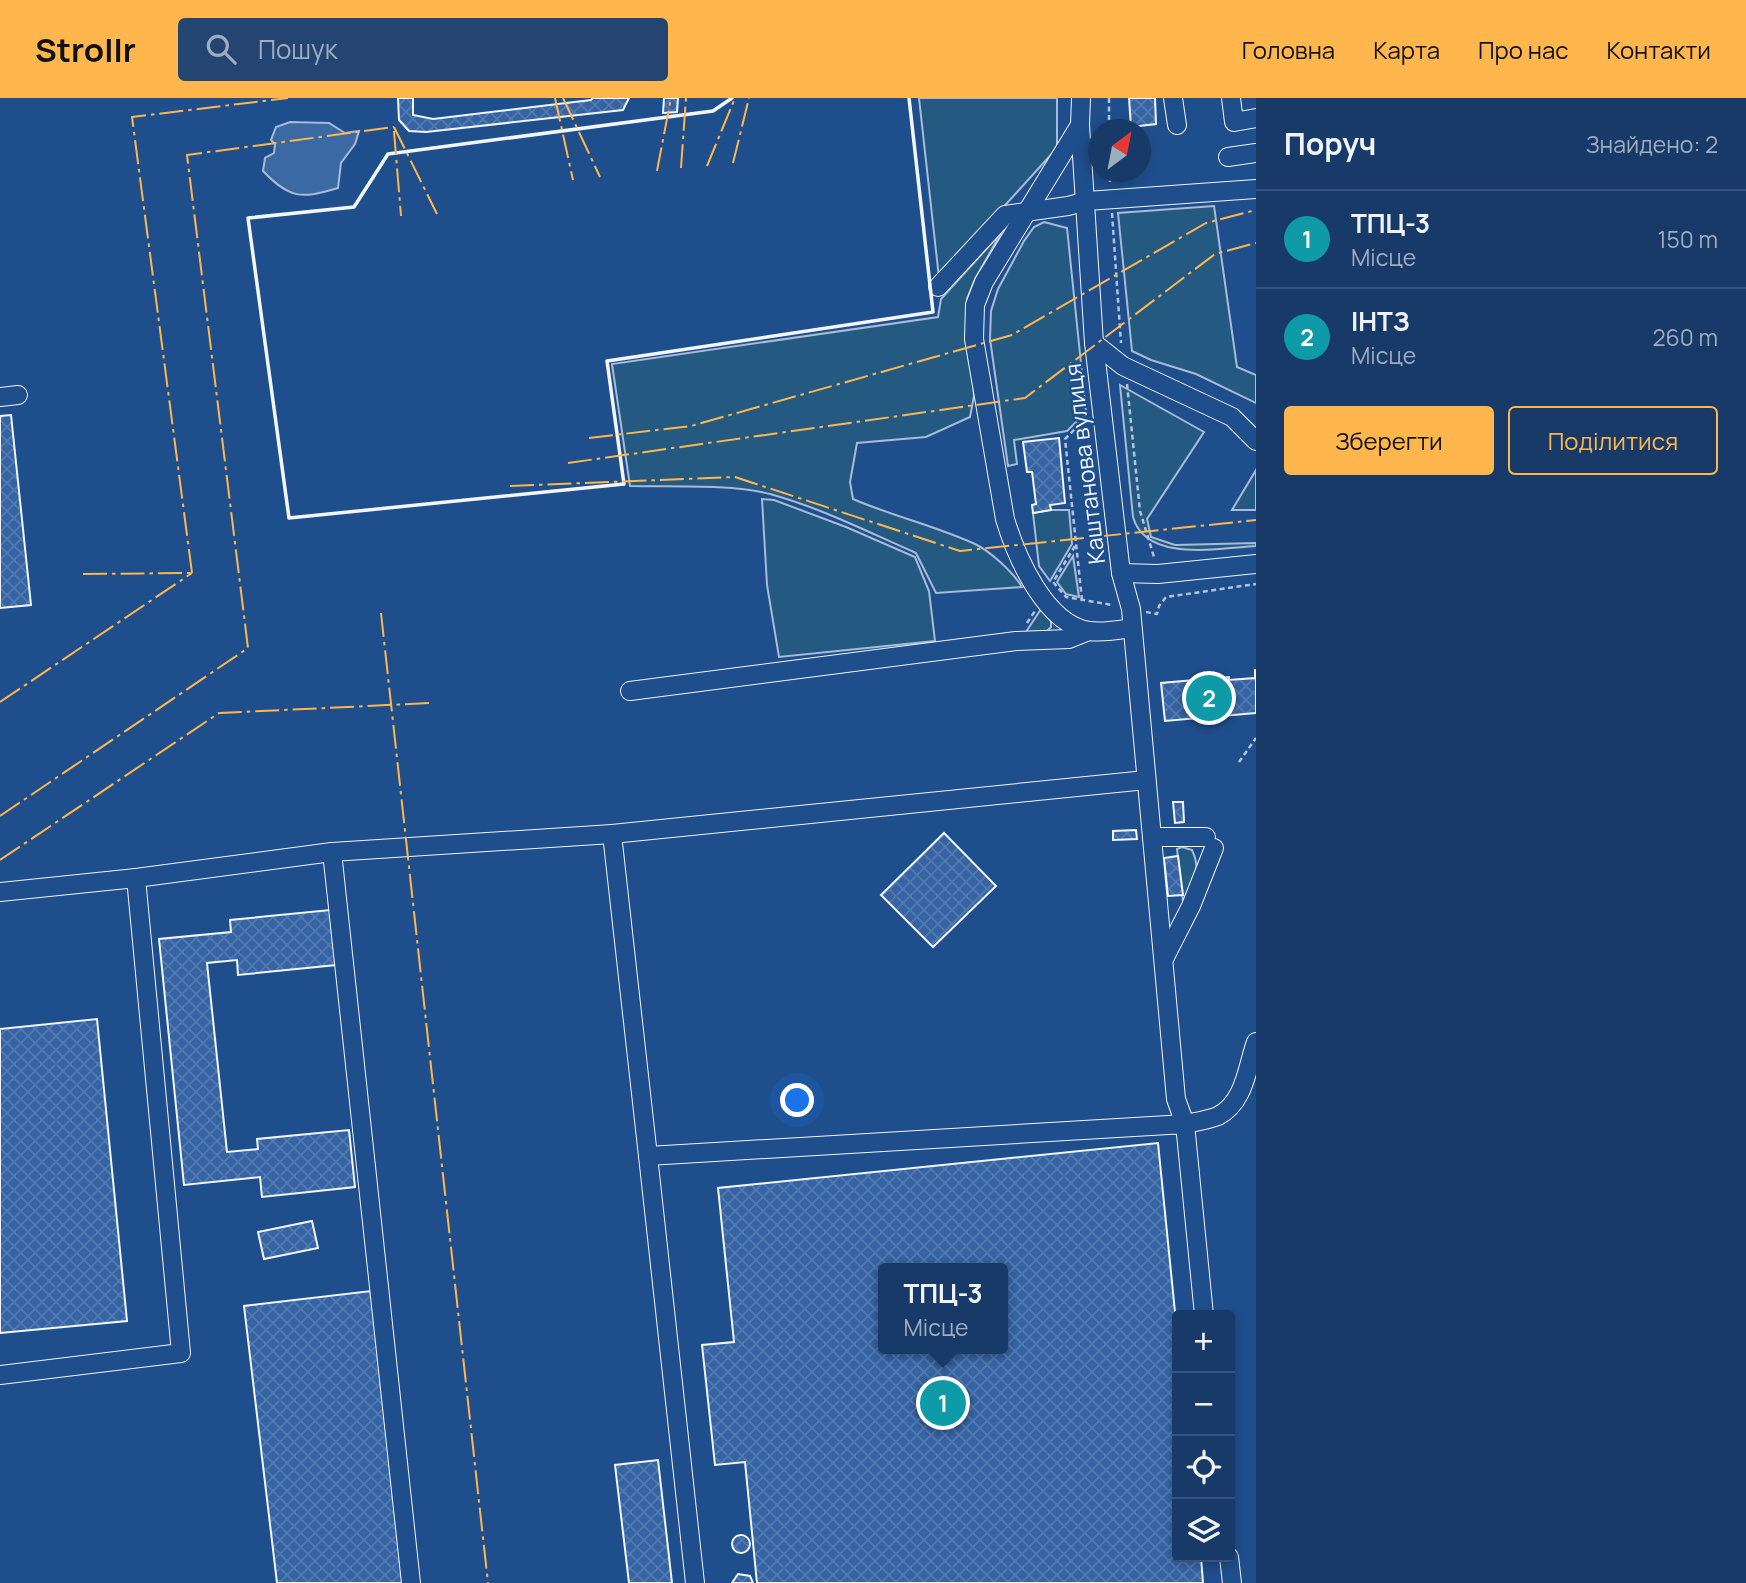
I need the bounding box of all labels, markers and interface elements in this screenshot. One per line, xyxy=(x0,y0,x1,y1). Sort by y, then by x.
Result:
search box xyxy=(178,18,668,81)
text: Strollr xyxy=(35,27,136,72)
icon: search xyxy=(202,30,240,68)
text: Пошук xyxy=(258,31,338,67)
text: Головна xyxy=(1242,33,1335,66)
text: Карта xyxy=(1373,33,1440,66)
text: Про нас xyxy=(1478,33,1569,66)
text: Контакти xyxy=(1607,33,1711,66)
north arrow xyxy=(1088,119,1151,182)
text: Поруч xyxy=(1284,123,1376,164)
text: Знайдено: 2 xyxy=(1586,128,1718,160)
text: ТПЦ-3 xyxy=(1351,205,1430,241)
text: 1 xyxy=(1302,223,1312,255)
text: 150 m xyxy=(1658,223,1718,255)
text: Місце xyxy=(1351,241,1416,273)
text: ІНТЗ xyxy=(1351,303,1410,339)
text: 2 xyxy=(1300,321,1314,353)
text: 260 m xyxy=(1652,321,1718,353)
text: Місце xyxy=(1351,339,1416,371)
street label: Каштанова вулиця xyxy=(1056,362,1112,566)
button: Зберегти xyxy=(1284,406,1494,475)
button: Поділитися xyxy=(1508,406,1718,475)
pin: 2 xyxy=(1186,672,1232,724)
your location xyxy=(780,1083,814,1117)
popup xyxy=(878,1263,1008,1354)
text: ТПЦ-3 xyxy=(903,1275,983,1311)
map controls xyxy=(1172,1310,1235,1562)
button: + xyxy=(1172,1310,1235,1373)
text: Місце xyxy=(903,1311,969,1343)
button: − xyxy=(1172,1373,1235,1436)
pin: 1 xyxy=(920,1377,966,1429)
button: locate xyxy=(1172,1436,1235,1499)
button: layers xyxy=(1172,1499,1235,1562)

